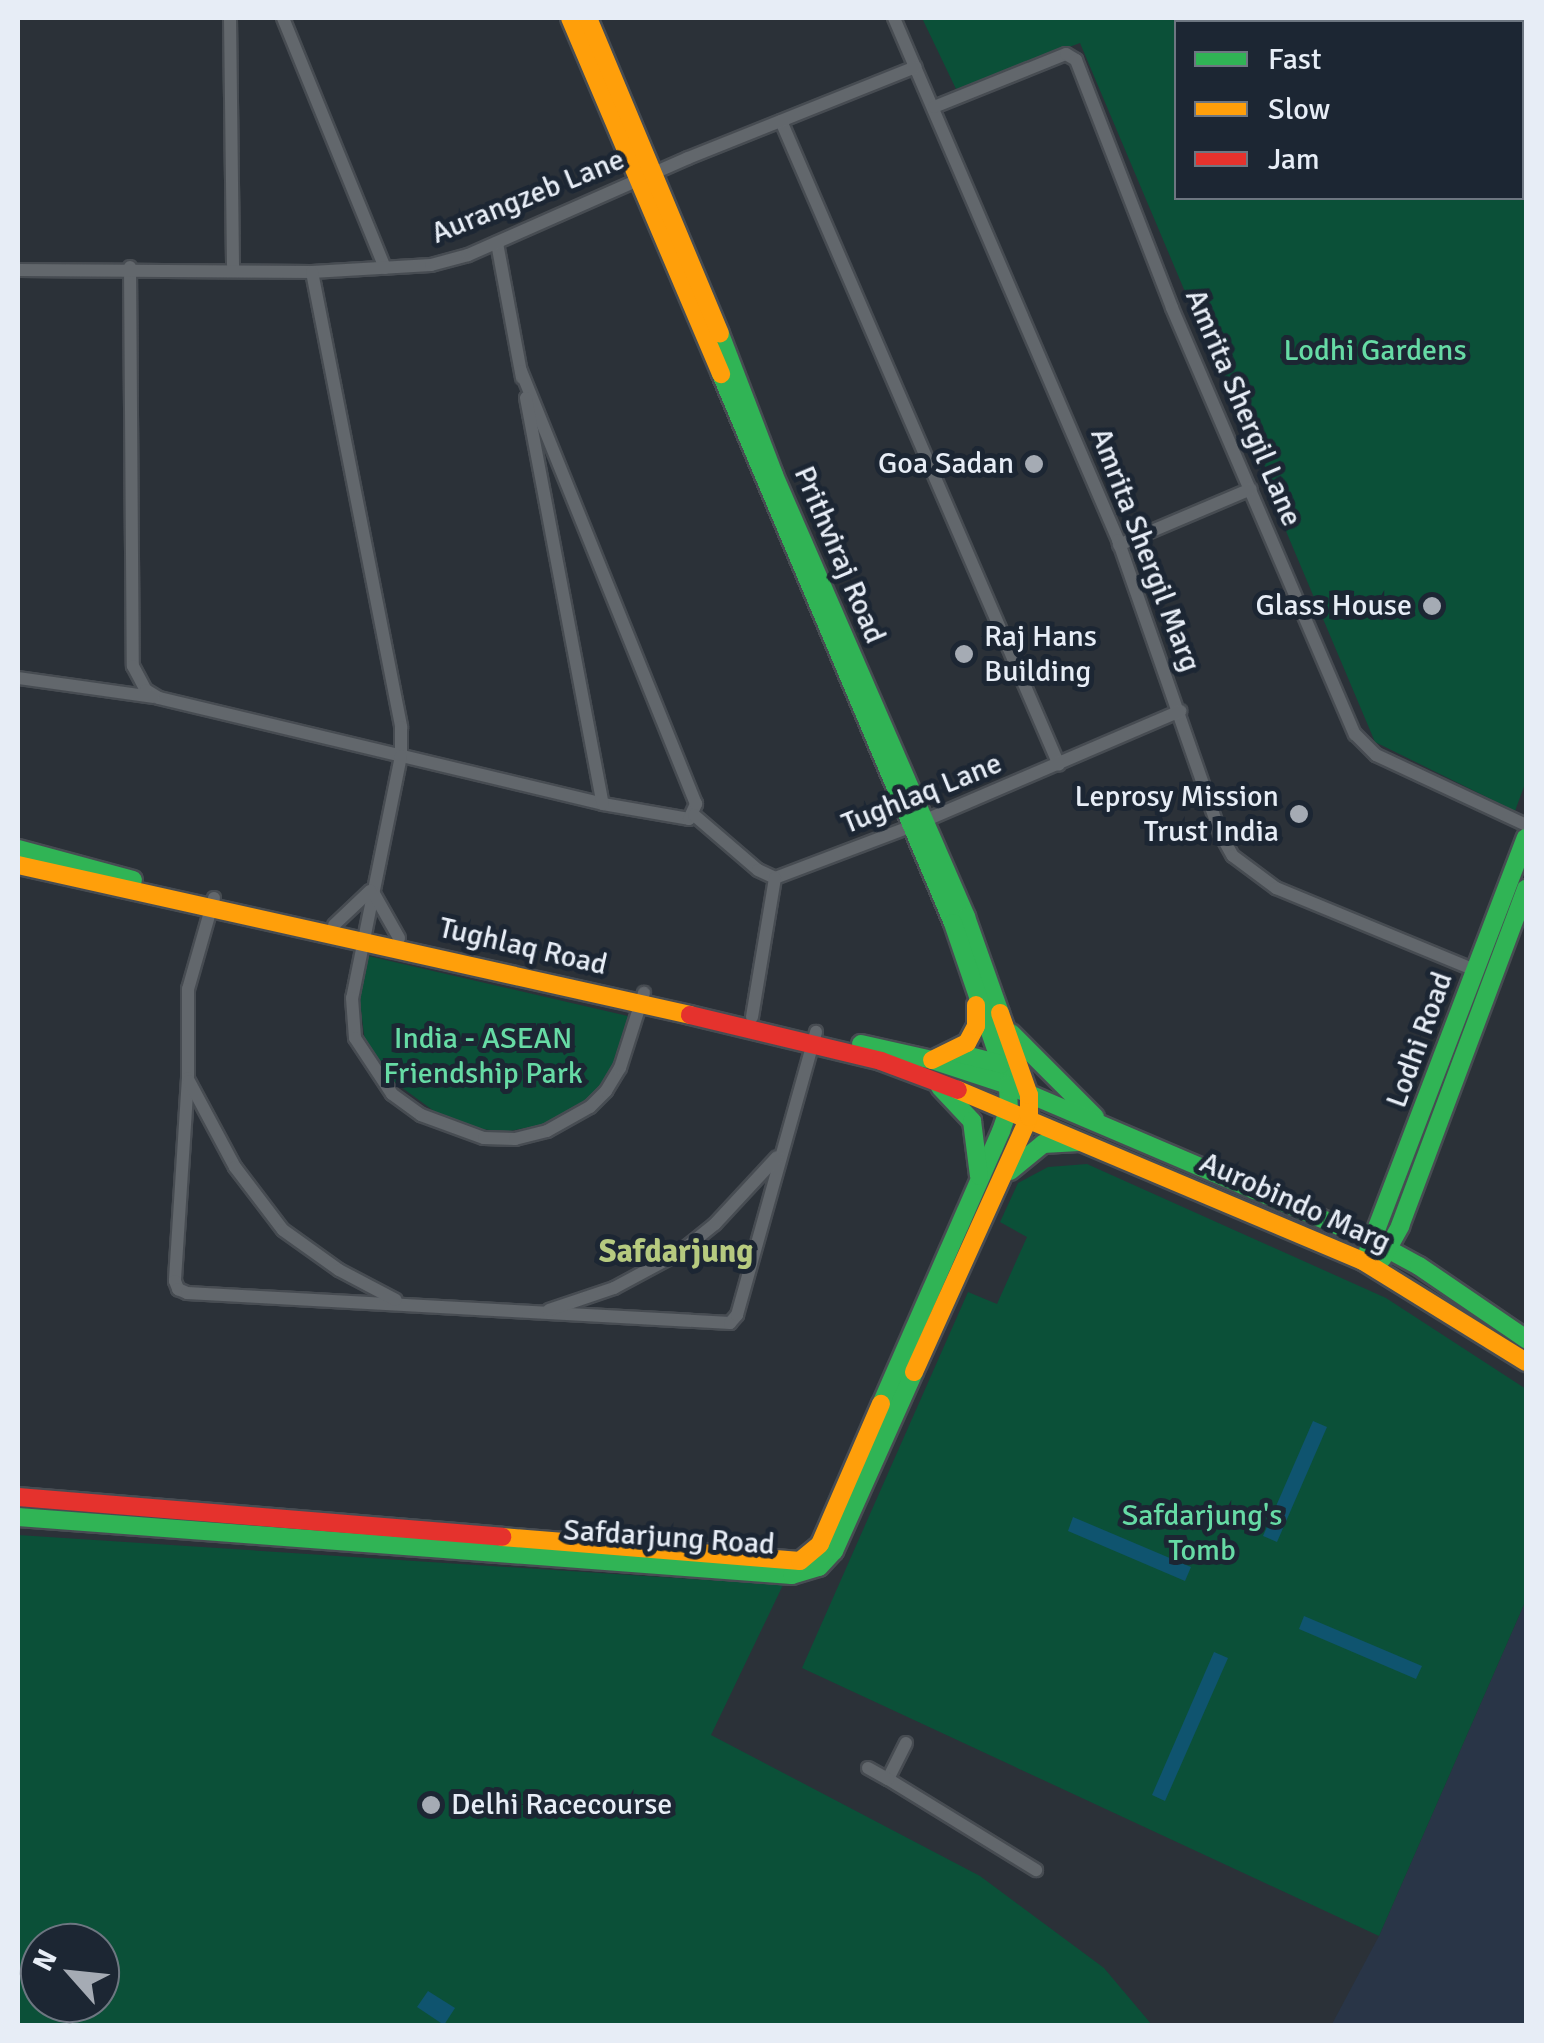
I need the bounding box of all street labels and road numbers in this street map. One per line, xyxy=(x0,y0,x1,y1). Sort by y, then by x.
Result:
street label: Aurangzeb Lane xyxy=(426,142,630,252)
street label: Amrita Shergil Lane xyxy=(1177,284,1309,532)
street label: Amrita Shergil Marg xyxy=(1082,423,1208,677)
street label: Prithviraj Road xyxy=(785,461,893,649)
street label: Tughlaq Lane xyxy=(837,746,1007,842)
street label: Tughlaq Road xyxy=(435,910,611,984)
street label: Lodhi Road xyxy=(1379,967,1461,1113)
street label: Aurobindo Marg xyxy=(1194,1145,1396,1261)
street label: Safdarjung Road xyxy=(562,1513,776,1563)

